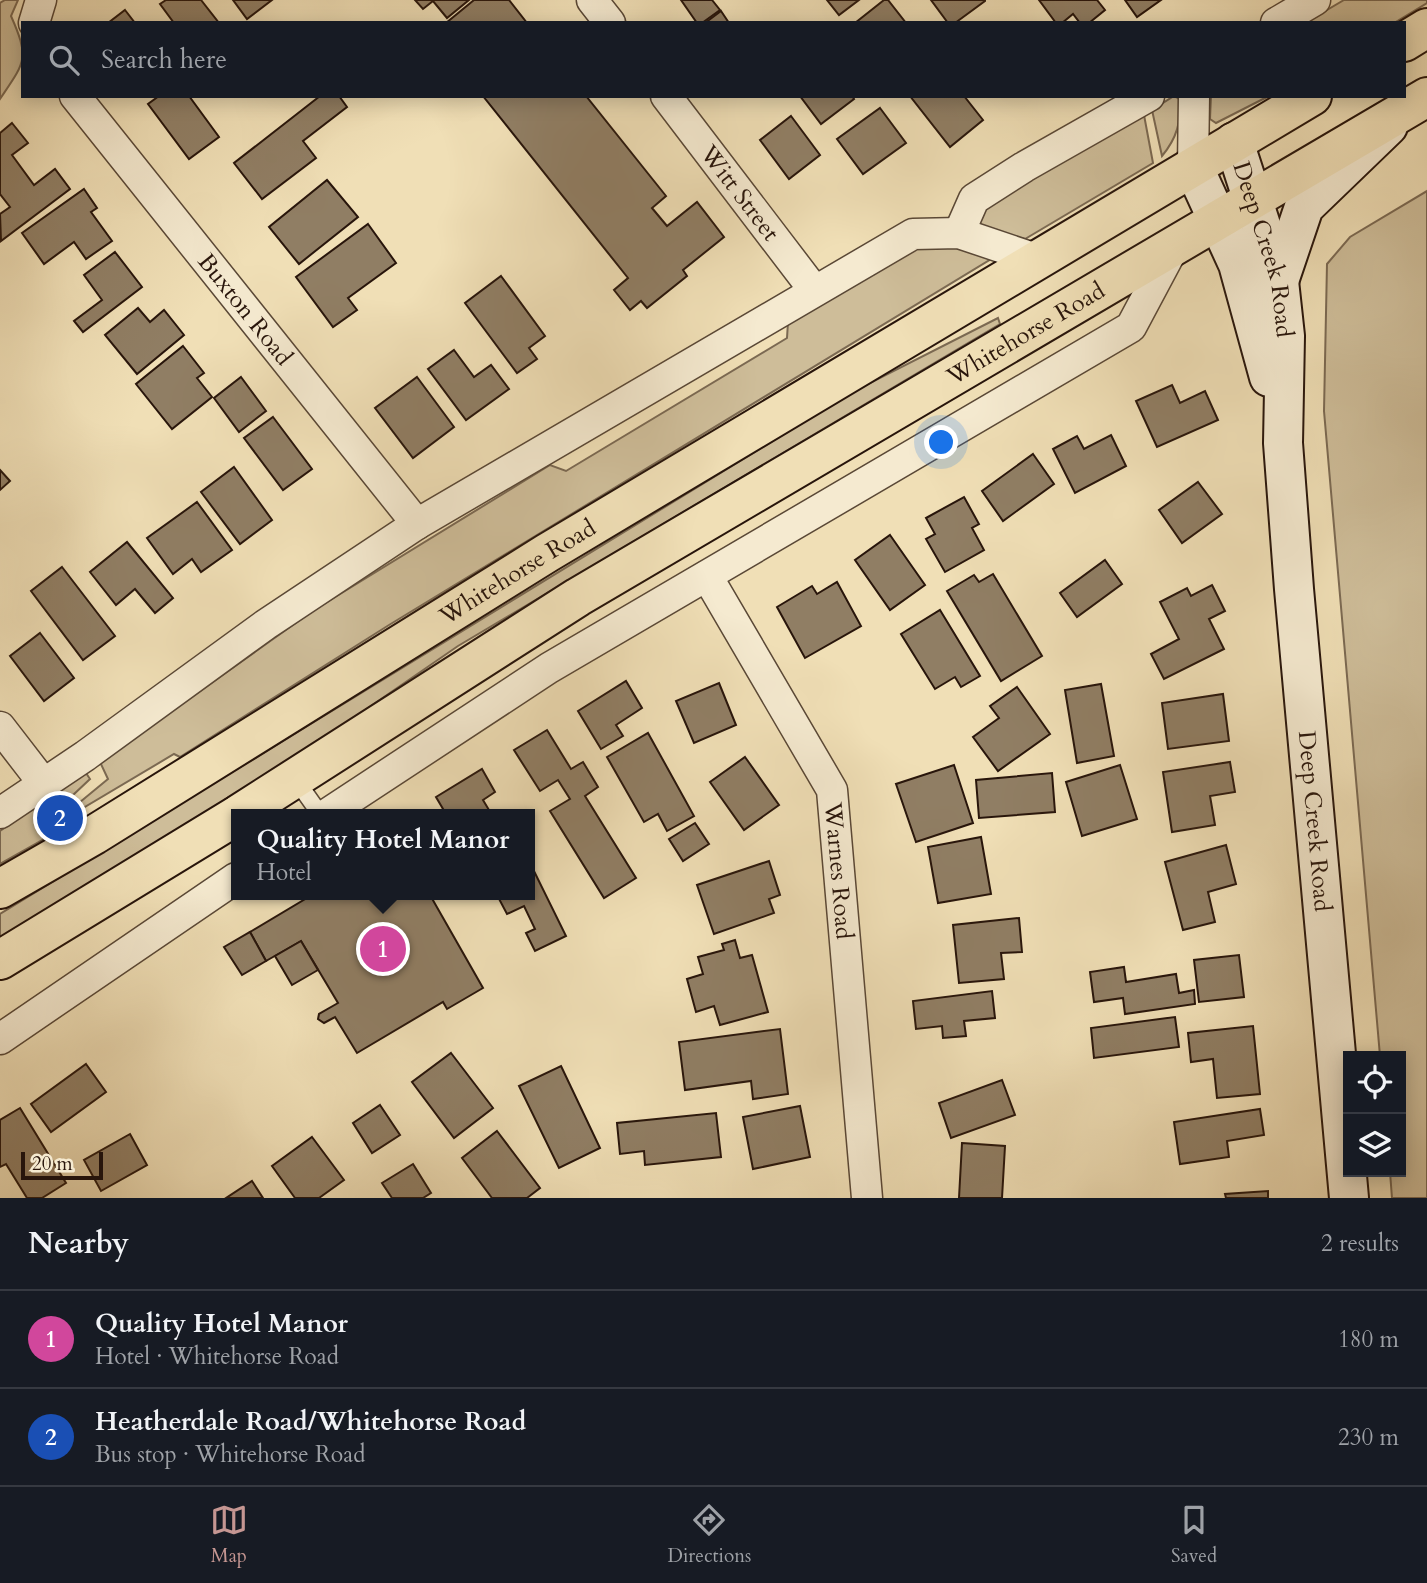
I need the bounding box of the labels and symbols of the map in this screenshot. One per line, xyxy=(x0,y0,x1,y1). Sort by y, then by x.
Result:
street label: Witt Street xyxy=(692,138,787,248)
street label: Deep Creek Road xyxy=(1224,157,1301,339)
street label: Buxton Road xyxy=(190,247,300,373)
street label: Whitehorse Road xyxy=(940,274,1111,394)
your location xyxy=(924,425,958,459)
street label: Whitehorse Road xyxy=(432,511,602,634)
street label: Deep Creek Road xyxy=(1290,729,1339,913)
pin: 2 xyxy=(37,792,83,844)
street label: Warnes Road xyxy=(816,800,861,941)
pin: 1 xyxy=(360,923,406,975)
scale bar xyxy=(21,1149,103,1181)

